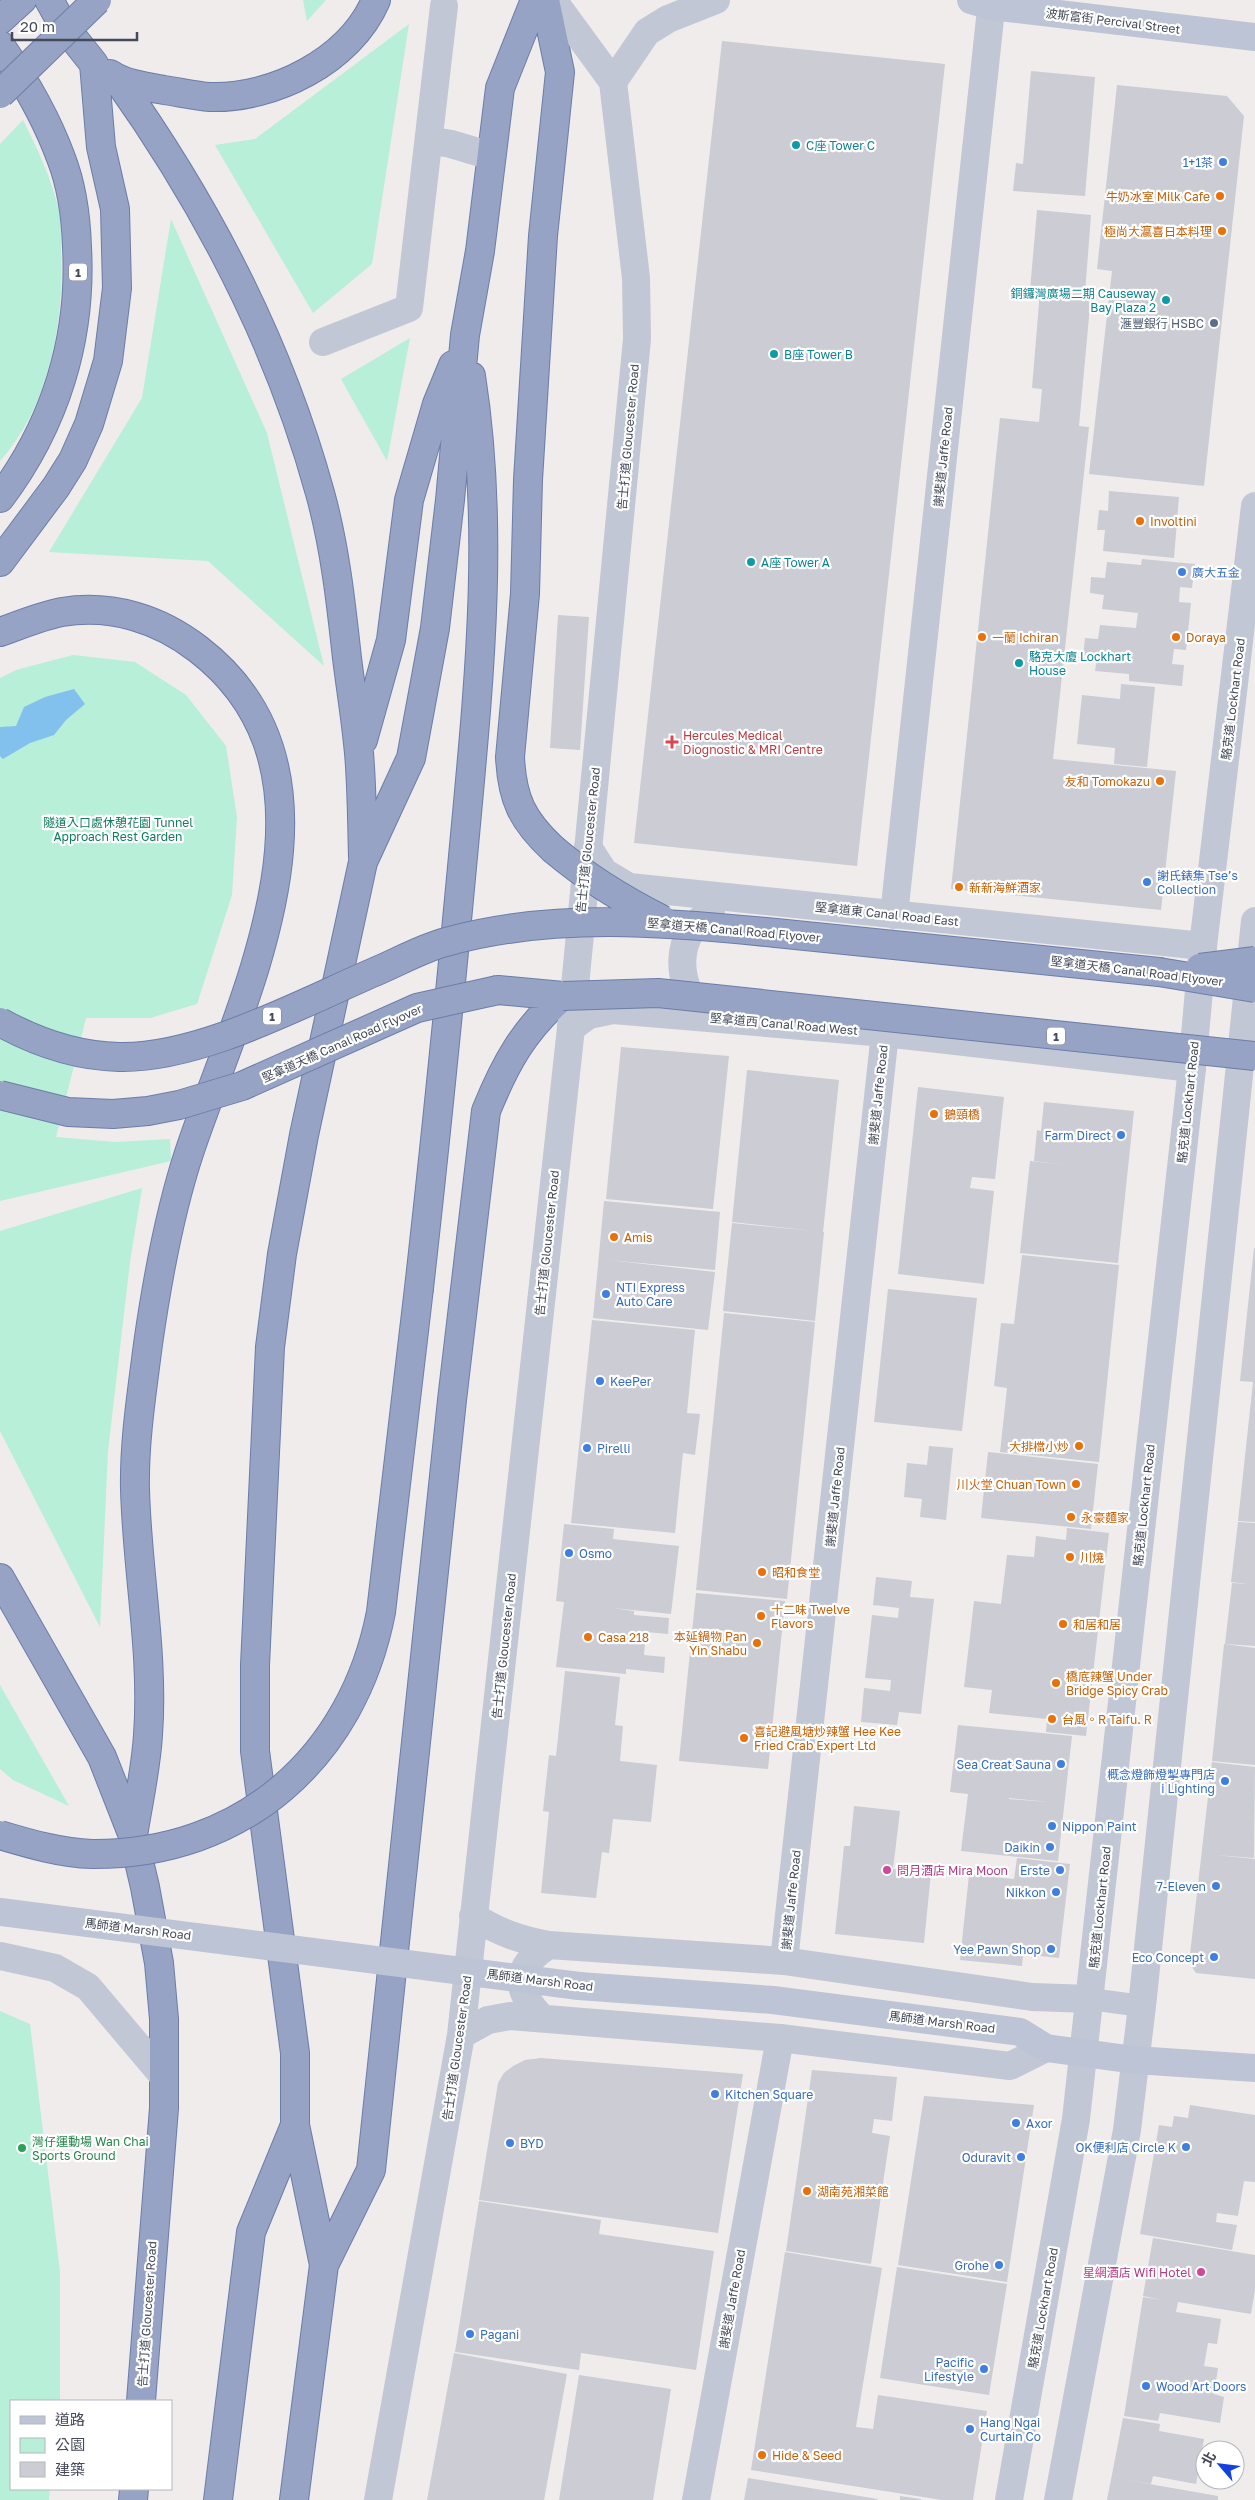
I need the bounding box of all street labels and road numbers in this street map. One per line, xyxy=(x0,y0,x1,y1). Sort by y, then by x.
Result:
street label: 波斯富街 Percival Street xyxy=(1045,5,1181,37)
road number: 1 xyxy=(69,264,87,280)
street label: 告士打道 Gloucester Road xyxy=(614,363,642,511)
street label: 謝斐道 Jaffe Road xyxy=(930,406,956,508)
street label: 駱克道 Lockhart Road xyxy=(1218,637,1248,761)
street label: 告士打道 Gloucester Road xyxy=(573,766,603,914)
street label: 堅拿道東 Canal Road East xyxy=(814,899,960,929)
street label: 堅拿道天橋 Canal Road Flyover xyxy=(647,915,821,945)
street label: 堅拿道天橋 Canal Road Flyover xyxy=(1050,953,1224,989)
street label: 堅拿道天橋 Canal Road Flyover xyxy=(260,1001,425,1085)
road number: 1 xyxy=(263,1008,281,1024)
street label: 堅拿道西 Canal Road West xyxy=(709,1010,859,1038)
road number: 1 xyxy=(1047,1028,1065,1044)
street label: 駱克道 Lockhart Road xyxy=(1174,1040,1202,1164)
street label: 謝斐道 Jaffe Road xyxy=(865,1044,891,1146)
street label: 告士打道 Gloucester Road xyxy=(532,1169,562,1317)
street label: 駱克道 Lockhart Road xyxy=(1130,1443,1158,1567)
street label: 謝斐道 Jaffe Road xyxy=(822,1446,848,1548)
street label: 告士打道 Gloucester Road xyxy=(489,1572,519,1720)
street label: 駱克道 Lockhart Road xyxy=(1086,1845,1114,1969)
street label: 謝斐道 Jaffe Road xyxy=(778,1849,804,1951)
street label: 馬師道 Marsh Road xyxy=(84,1915,192,1943)
street label: 馬師道 Marsh Road xyxy=(486,1966,594,1994)
street label: 告士打道 Gloucester Road xyxy=(439,1974,475,2122)
street label: 馬師道 Marsh Road xyxy=(888,2008,996,2036)
street label: 告士打道 Gloucester Road xyxy=(134,2240,160,2388)
street label: 駱克道 Lockhart Road xyxy=(1025,2246,1061,2370)
street label: 謝斐道 Jaffe Road xyxy=(716,2248,748,2350)

